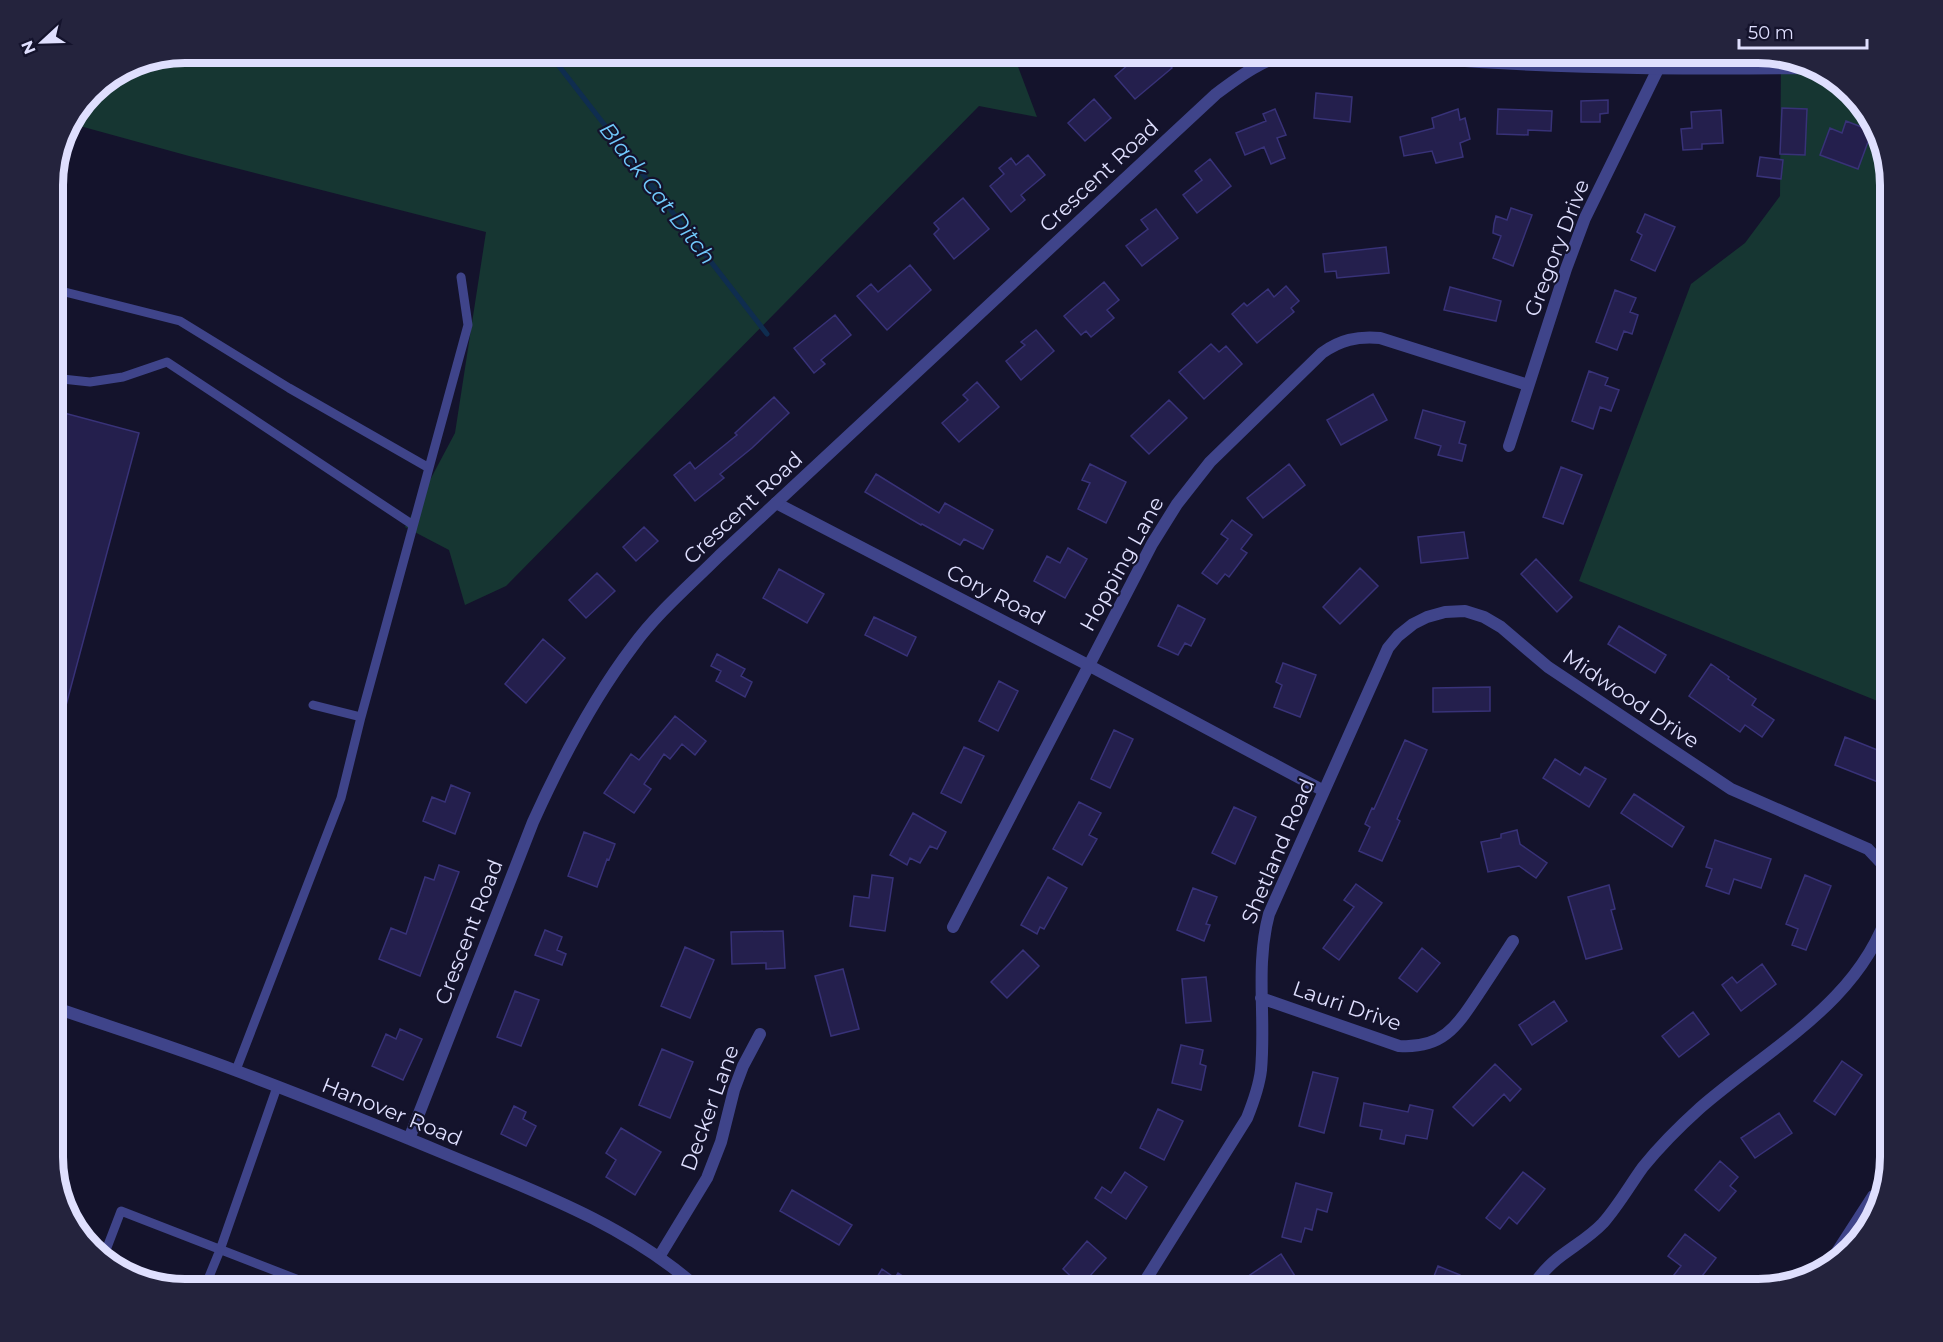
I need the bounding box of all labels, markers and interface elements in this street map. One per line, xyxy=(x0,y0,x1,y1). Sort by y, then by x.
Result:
north arrow xyxy=(12,12,72,72)
scale bar xyxy=(1739,12,1866,50)
text: 50 m xyxy=(1748,22,1794,44)
text: N xyxy=(17,38,40,57)
street label: Crescent Road xyxy=(1034,114,1163,237)
water label: Black Cat Ditch xyxy=(594,117,722,270)
street label: Gregory Drive xyxy=(1519,176,1594,320)
street label: Crescent Road xyxy=(678,446,807,569)
street label: Hopping Lane xyxy=(1074,492,1169,635)
street label: Cory Road xyxy=(943,559,1050,630)
street label: Midwood Drive xyxy=(1558,644,1704,753)
street label: Shetland Road xyxy=(1236,774,1319,927)
street label: Crescent Road xyxy=(429,856,508,1008)
street label: Lauri Drive xyxy=(1290,975,1405,1036)
street label: Decker Lane xyxy=(675,1042,744,1174)
street label: Hanover Road xyxy=(318,1072,466,1151)

